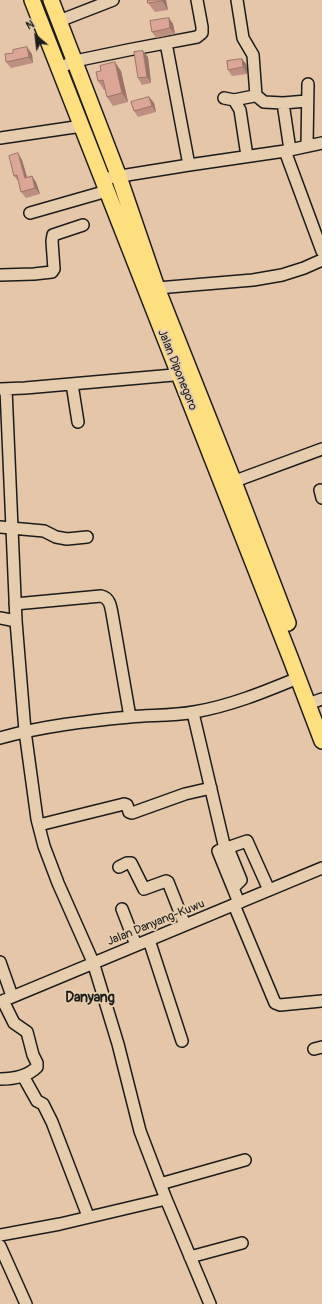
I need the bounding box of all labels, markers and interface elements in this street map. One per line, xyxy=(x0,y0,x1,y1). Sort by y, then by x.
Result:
north arrow xyxy=(16,16,56,56)
text: N xyxy=(24,17,36,32)
street label: Jalan Diponegoro xyxy=(154,327,200,413)
street label: Jalan Danyang-Kuwu xyxy=(105,897,207,949)
district label: Danyang xyxy=(65,990,115,1006)

